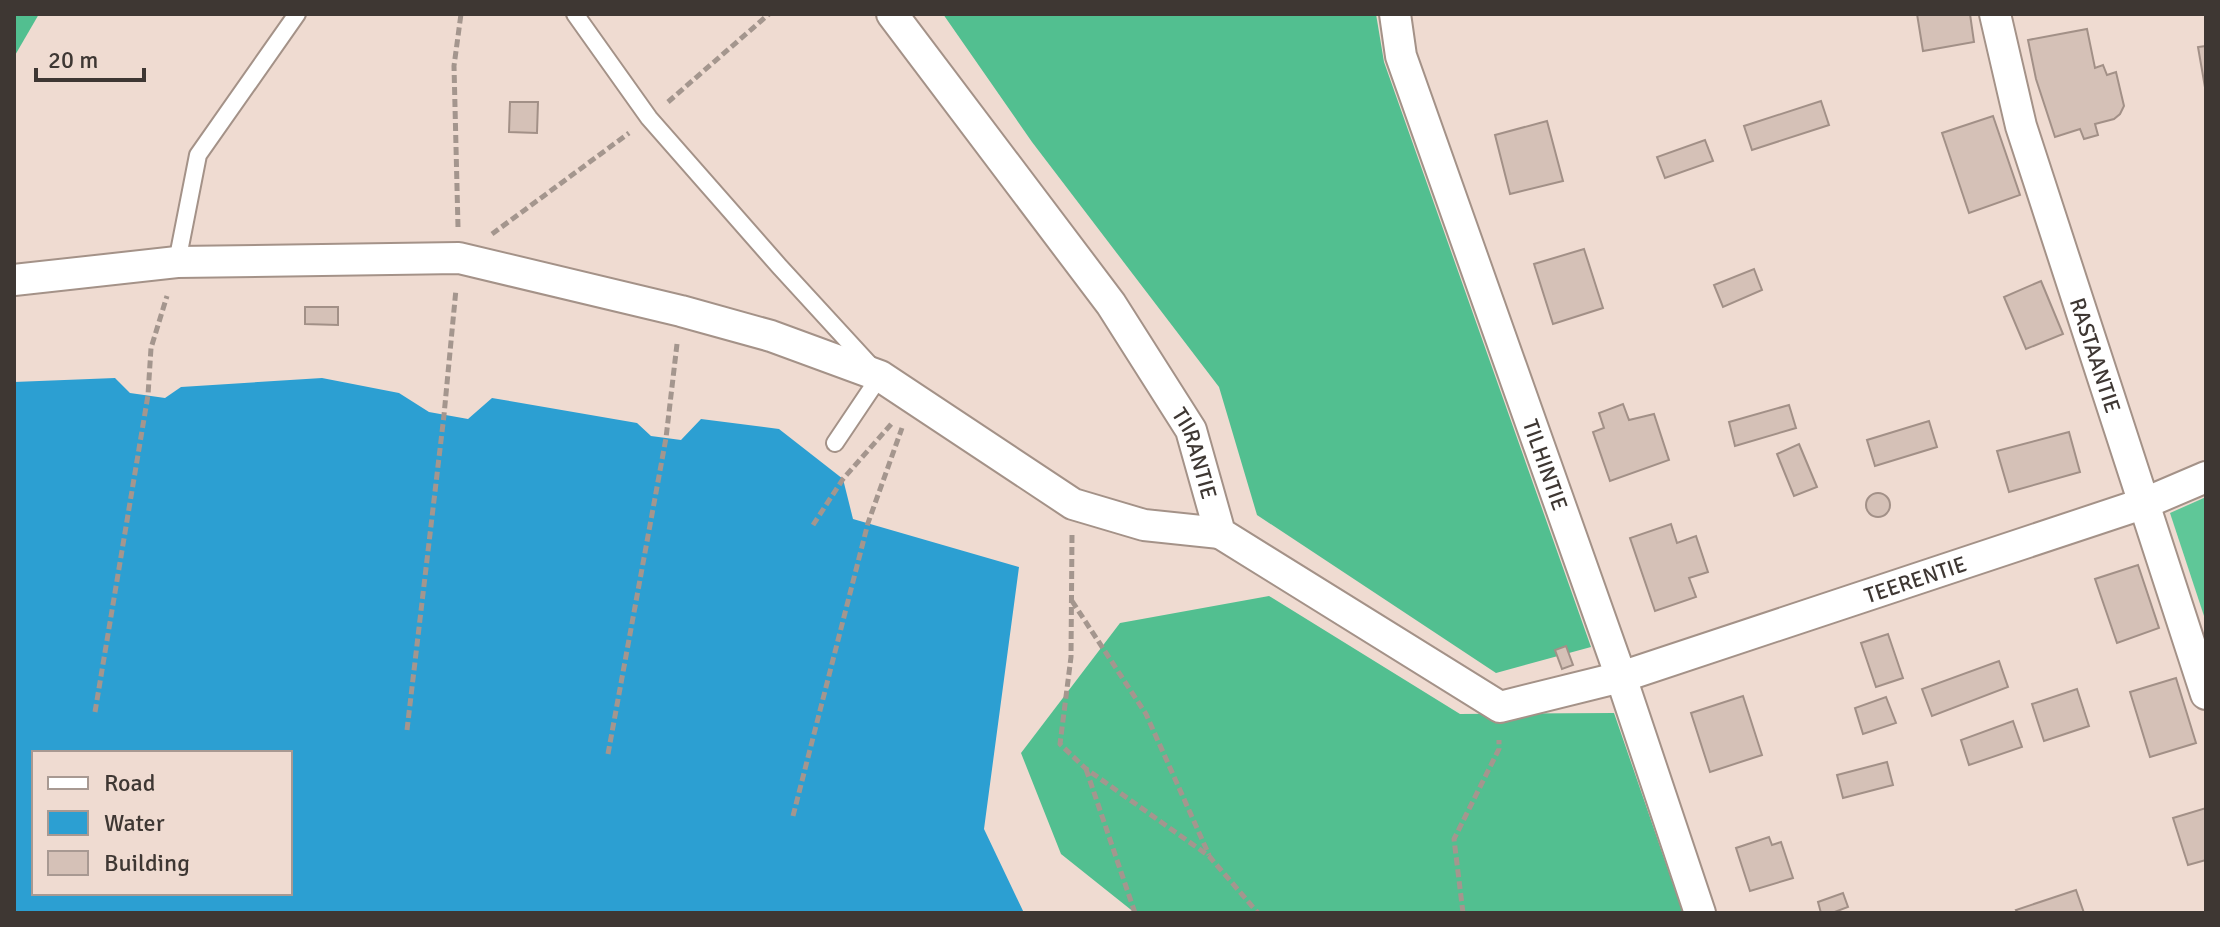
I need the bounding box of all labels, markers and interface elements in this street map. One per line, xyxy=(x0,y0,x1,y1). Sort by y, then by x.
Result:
scale bar xyxy=(36,32,144,82)
text: 20 m xyxy=(48,45,98,75)
street label: RASTAANTIE xyxy=(2064,294,2126,416)
street label: TIIRANTIE xyxy=(1166,403,1223,502)
street label: TILHINTIE xyxy=(1517,416,1574,514)
street label: TEERENTIE xyxy=(1861,550,1970,609)
legend xyxy=(32,751,292,895)
text: Road xyxy=(104,768,155,798)
text: Water xyxy=(104,808,165,838)
text: Building xyxy=(104,848,190,878)

